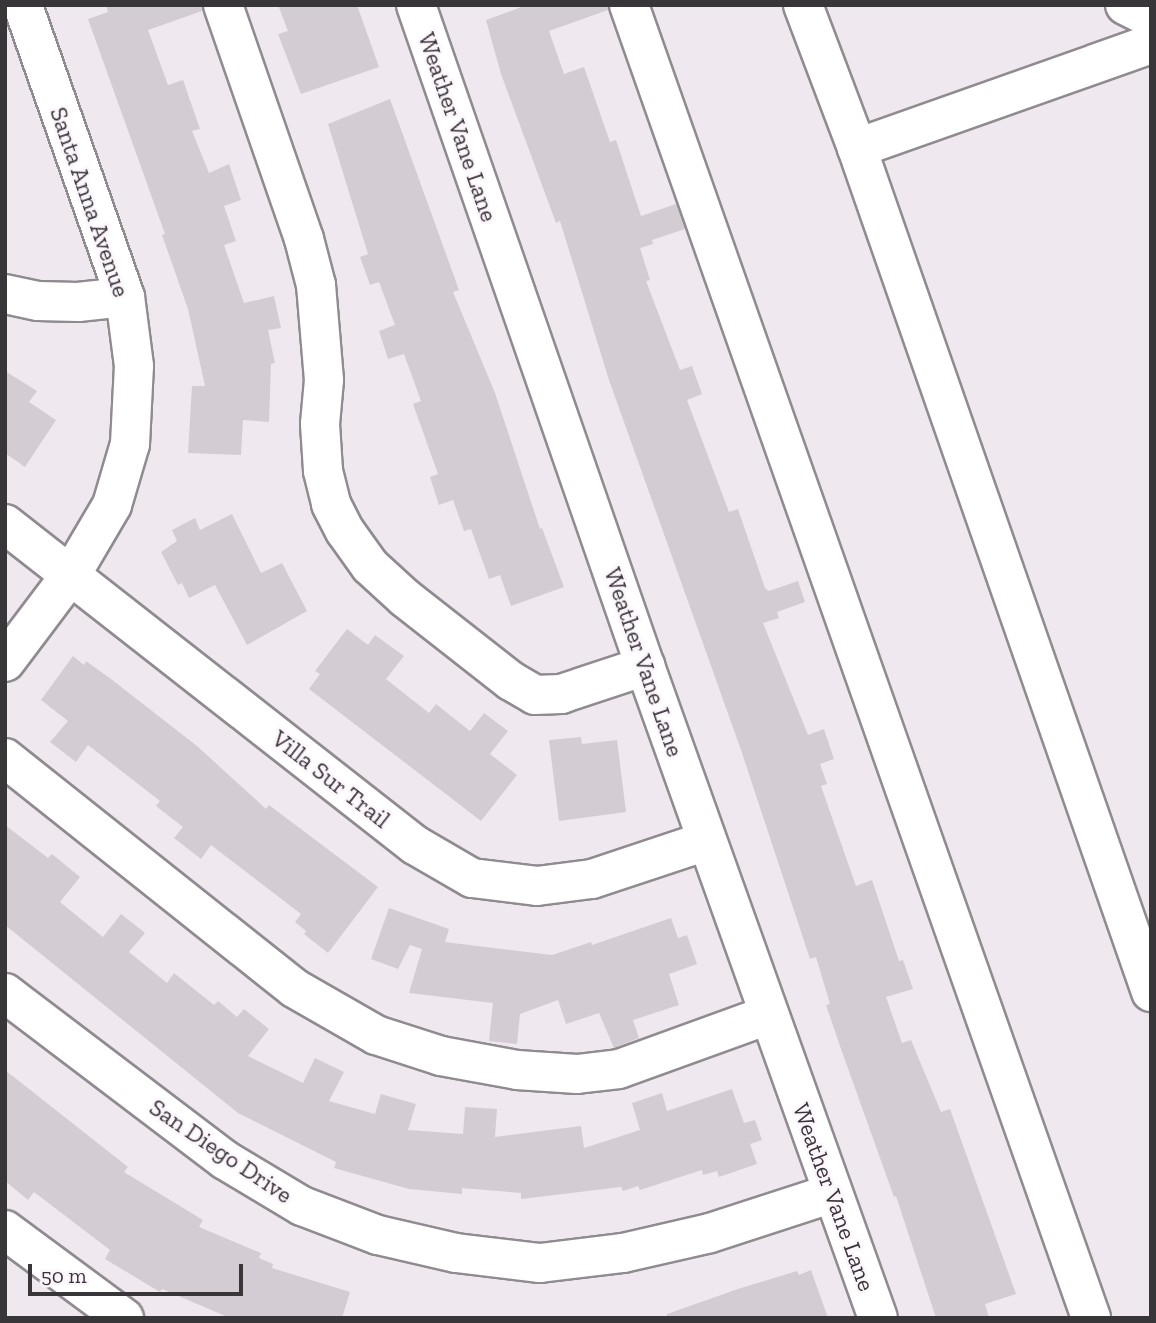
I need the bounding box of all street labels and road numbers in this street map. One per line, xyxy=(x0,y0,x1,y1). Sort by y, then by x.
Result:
street label: Weather Vane Lane xyxy=(412,28,504,226)
street label: Santa Anna Avenue xyxy=(44,103,136,301)
street label: Weather Vane Lane xyxy=(598,563,690,761)
street label: Villa Sur Trail xyxy=(266,724,396,834)
street label: San Diego Drive xyxy=(144,1093,298,1209)
street label: Weather Vane Lane xyxy=(786,1099,882,1295)

